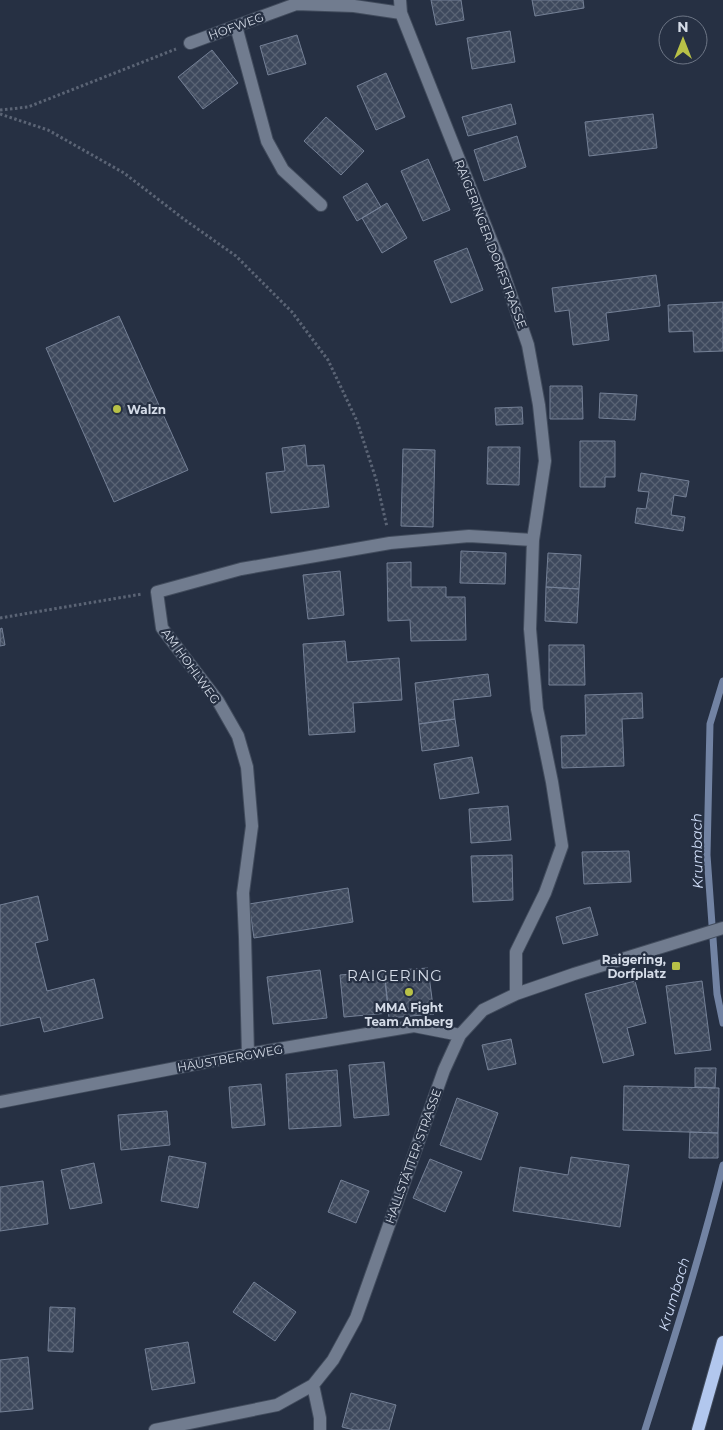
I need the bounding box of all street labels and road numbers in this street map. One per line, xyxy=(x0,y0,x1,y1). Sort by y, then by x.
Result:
street label: HOFWEG xyxy=(206,9,266,43)
street label: RAIGERINGER DORFSTRASSE xyxy=(452,157,530,331)
street label: AM HOHLWEG xyxy=(159,625,223,707)
street label: HÄUSTBERGWEG xyxy=(176,1041,284,1075)
street label: HALLSTÄTTER STRASSE xyxy=(382,1087,444,1225)

